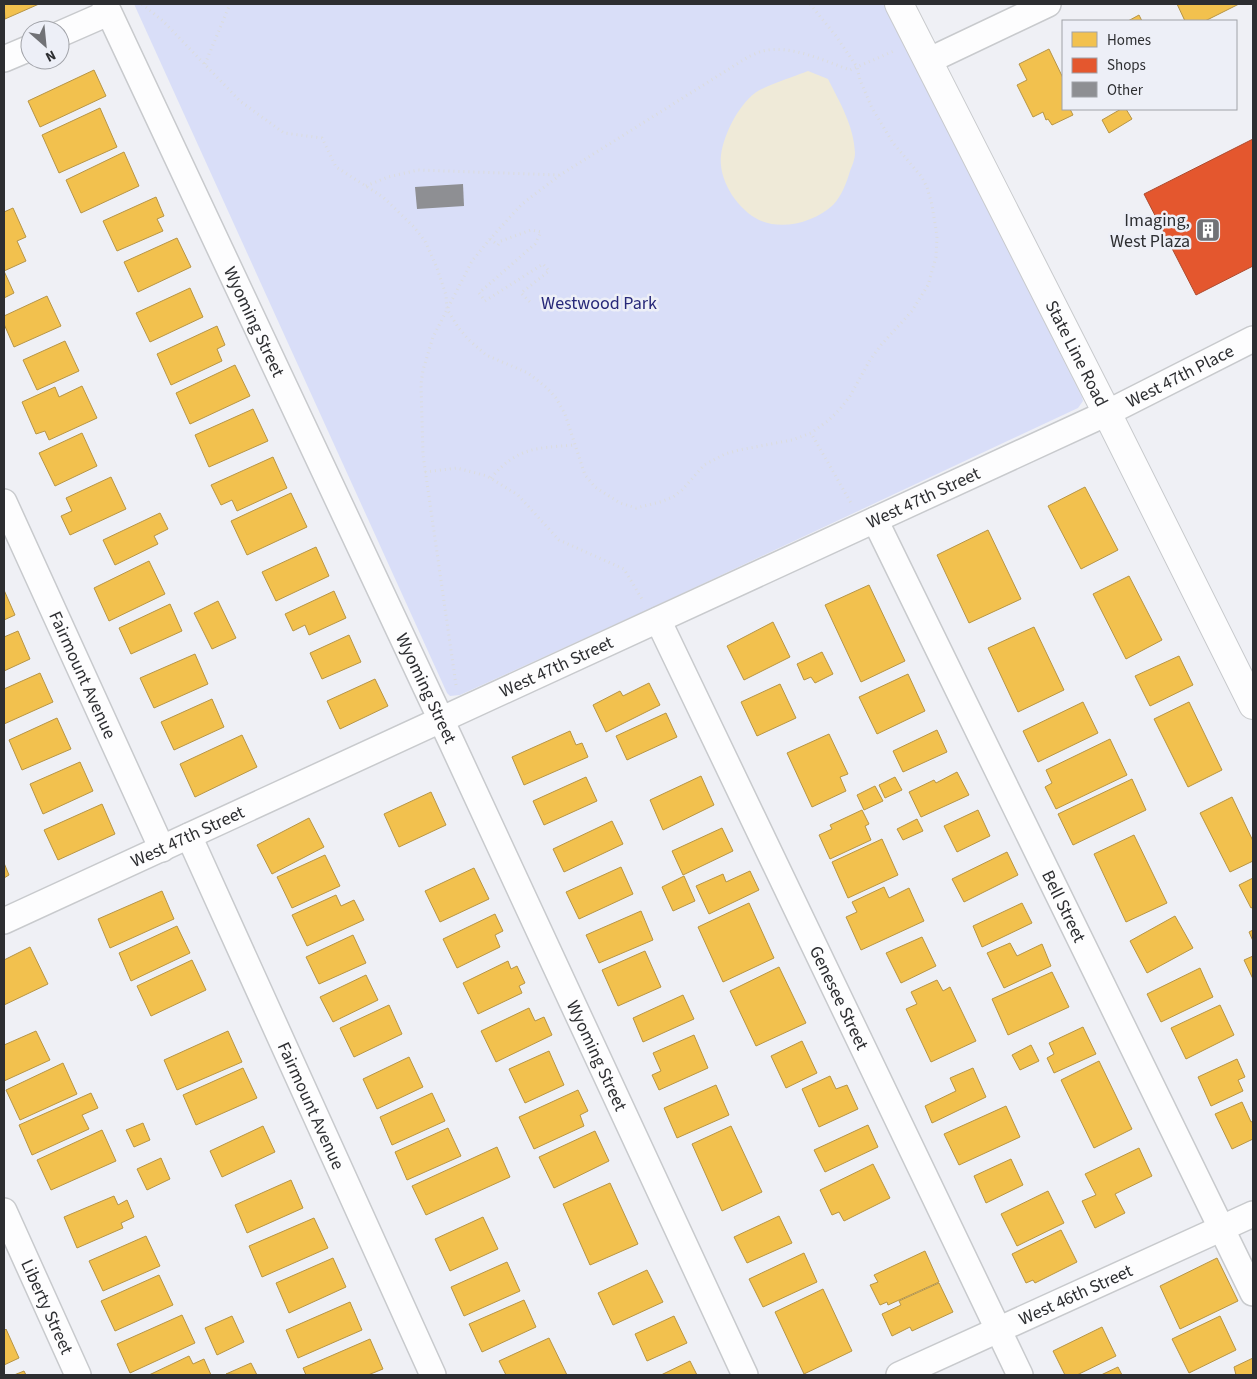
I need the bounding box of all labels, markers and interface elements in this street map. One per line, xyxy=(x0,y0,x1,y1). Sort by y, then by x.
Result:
north arrow xyxy=(20,20,70,70)
legend xyxy=(1062,20,1237,110)
text: Homes xyxy=(1107,30,1151,51)
text: N xyxy=(42,45,59,67)
text: Shops xyxy=(1107,55,1146,76)
text: Other xyxy=(1107,80,1144,101)
place label: Imaging, West Plaza xyxy=(1110,208,1190,254)
building icon: Imaging, West Plaza xyxy=(1195,217,1221,243)
street label: Wyoming Street xyxy=(217,262,291,381)
park label: Westwood Park xyxy=(541,291,657,316)
street label: State Line Road xyxy=(1039,296,1114,411)
street label: West 47th Place xyxy=(1122,338,1238,414)
street label: West 47th Street xyxy=(862,461,984,535)
street label: Fairmount Avenue xyxy=(43,607,123,743)
street label: Wyoming Street xyxy=(390,629,463,748)
street label: West 47th Street xyxy=(495,630,617,704)
street label: West 47th Street xyxy=(127,800,248,873)
street label: Bell Street xyxy=(1036,866,1092,947)
street label: Genesee Street xyxy=(803,941,875,1054)
street label: Wyoming Street xyxy=(560,996,633,1115)
street label: Fairmount Avenue xyxy=(271,1038,351,1174)
street label: Liberty Street xyxy=(15,1255,79,1358)
street label: West 46th Street xyxy=(1015,1258,1137,1331)

